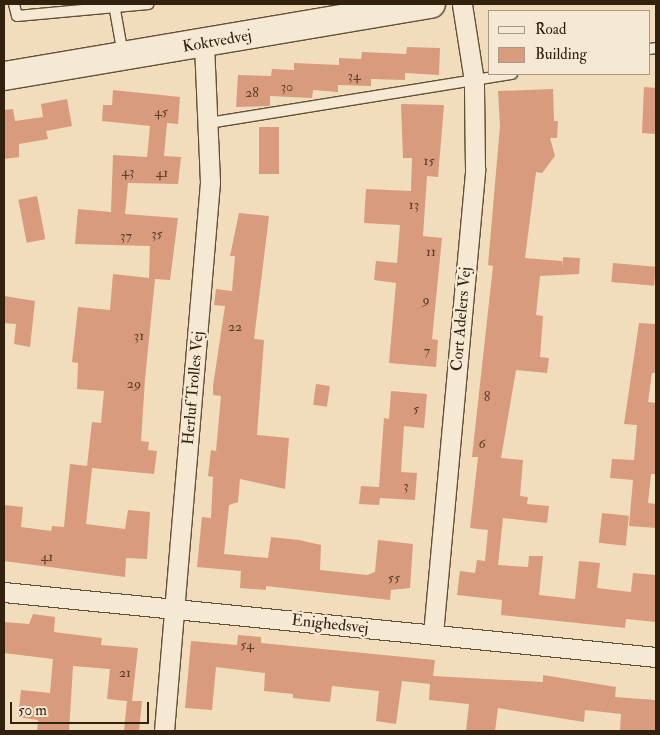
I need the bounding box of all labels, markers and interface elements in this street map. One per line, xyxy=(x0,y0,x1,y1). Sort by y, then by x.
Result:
legend xyxy=(488,10,650,75)
text: Road xyxy=(535,20,566,39)
street label: Koktvedvej xyxy=(181,25,253,57)
text: Building xyxy=(535,45,587,64)
house number: 34 xyxy=(348,68,360,84)
house number: 30 xyxy=(281,79,293,95)
house number: 28 xyxy=(245,85,259,101)
house number: 45 xyxy=(154,104,168,120)
house number: 15 xyxy=(423,153,435,169)
house number: 43 xyxy=(122,164,134,180)
house number: 41 xyxy=(156,165,168,181)
house number: 13 xyxy=(409,197,419,213)
house number: 35 xyxy=(151,226,163,242)
house number: 37 xyxy=(120,228,132,244)
house number: 11 xyxy=(426,244,436,260)
street label: Cort Adelers Vej xyxy=(447,266,475,372)
house number: 9 xyxy=(422,292,430,308)
house number: 22 xyxy=(228,319,242,335)
house number: 31 xyxy=(134,328,144,344)
street label: Herluf Trolles Vej xyxy=(178,330,208,446)
house number: 7 xyxy=(424,343,430,359)
house number: 29 xyxy=(127,376,141,392)
house number: 8 xyxy=(484,389,490,405)
house number: 5 xyxy=(413,401,419,417)
house number: 6 xyxy=(478,436,486,452)
house number: 3 xyxy=(403,478,409,494)
house number: 41 xyxy=(41,549,53,565)
house number: 55 xyxy=(388,570,400,586)
street label: Enighedsvej xyxy=(290,610,370,638)
house number: 54 xyxy=(240,637,254,653)
house number: 21 xyxy=(119,665,131,681)
scale bar xyxy=(12,692,151,724)
text: 50 m xyxy=(18,701,47,720)

